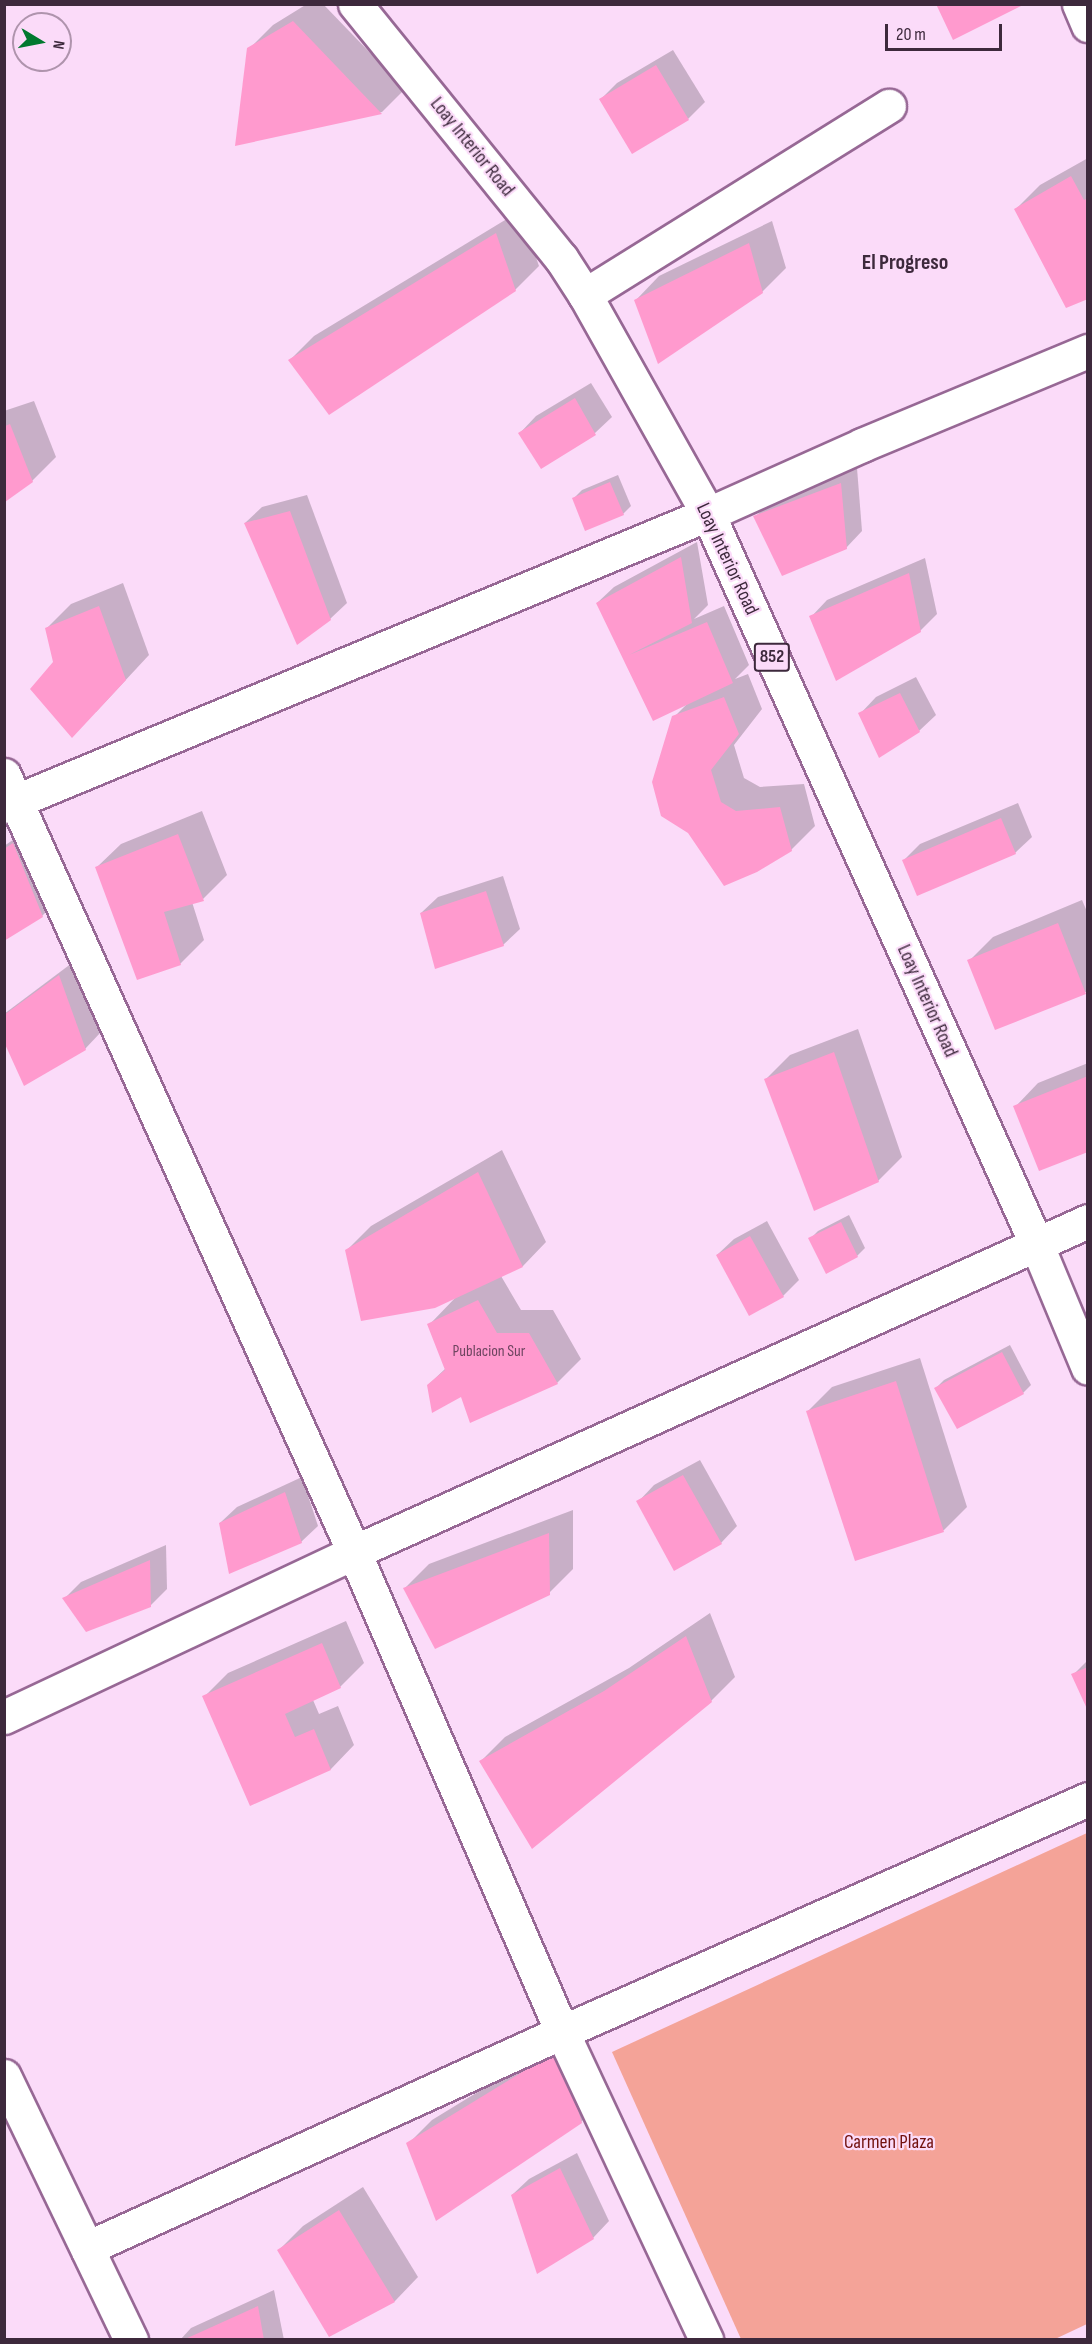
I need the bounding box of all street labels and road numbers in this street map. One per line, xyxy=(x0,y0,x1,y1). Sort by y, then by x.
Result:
street label: Loay Interior Road xyxy=(425,93,519,201)
street label: Loay Interior Road xyxy=(691,499,763,619)
road number: 852 xyxy=(752,642,792,672)
street label: Loay Interior Road xyxy=(892,941,962,1061)

